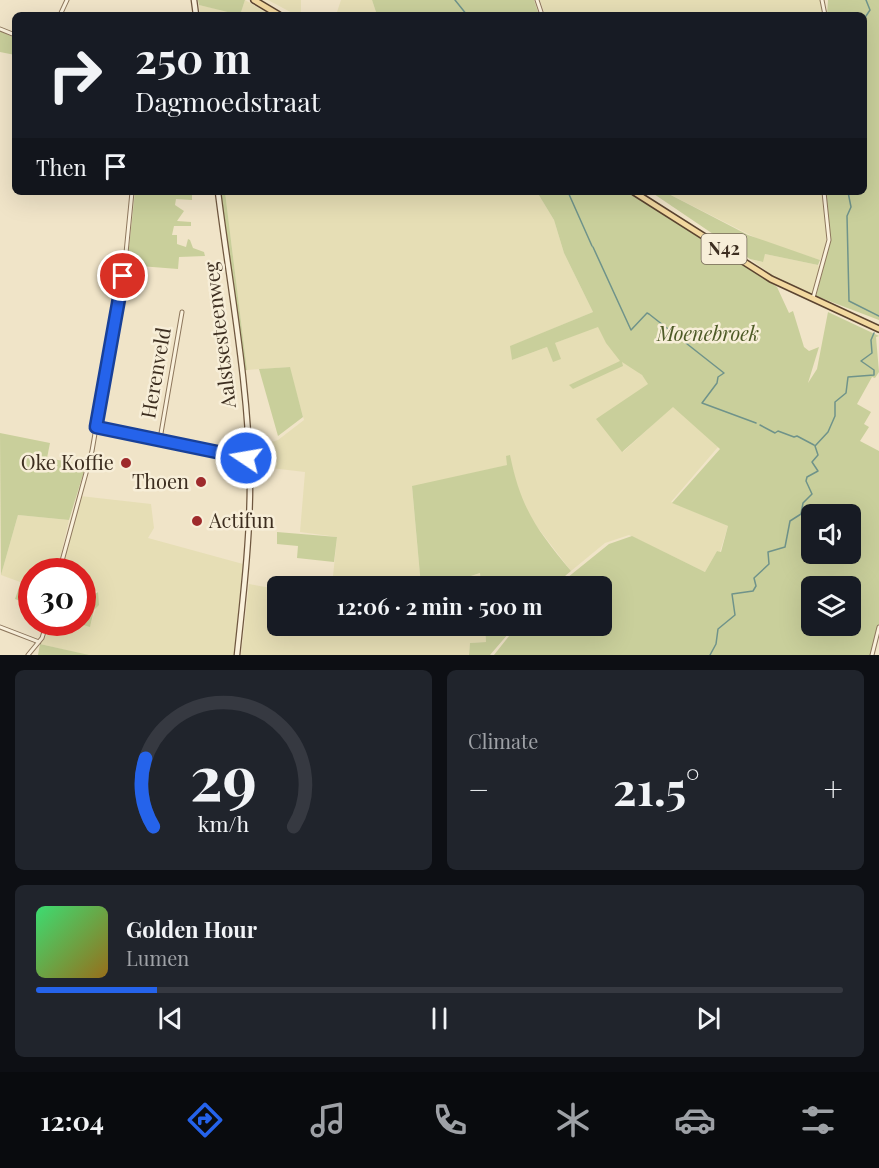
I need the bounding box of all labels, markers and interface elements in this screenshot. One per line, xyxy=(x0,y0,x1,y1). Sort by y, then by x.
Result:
text: 250 m xyxy=(135,29,251,85)
icon: right xyxy=(36,36,114,114)
text: Dagmoedstraat xyxy=(135,83,320,119)
icon: arrive xyxy=(99,150,132,183)
text: Then xyxy=(36,152,87,182)
road number: N42 xyxy=(702,234,746,264)
pin xyxy=(97,250,148,301)
icon: arrive xyxy=(106,259,139,292)
street label: Aalstsesteenweg xyxy=(196,260,241,411)
park label: Moenebroek xyxy=(656,319,759,346)
street label: Herenveld xyxy=(133,325,176,420)
position arrow xyxy=(214,426,278,490)
place label: Oke Koffie xyxy=(21,448,114,475)
marker: Oke Koffie xyxy=(119,456,133,470)
place label: Thoen xyxy=(132,467,189,494)
marker: Thoen xyxy=(194,475,208,489)
map controls xyxy=(801,504,861,636)
button: sound xyxy=(801,504,861,564)
place label: Actifun xyxy=(208,506,275,533)
marker: Actifun xyxy=(190,514,204,528)
speed limit sign: 30 xyxy=(18,558,96,636)
button: layers xyxy=(801,576,861,636)
text: 12:06 · 2 min · 500 m xyxy=(337,591,542,621)
text: Climate xyxy=(468,727,538,754)
text: 29 xyxy=(190,733,257,817)
text: 21.5° xyxy=(613,757,700,817)
text: − xyxy=(468,766,489,810)
text: + xyxy=(824,766,843,810)
text: km/h xyxy=(198,809,250,837)
text: Golden Hour xyxy=(126,914,257,944)
text: Lumen xyxy=(126,944,189,971)
icon: previous xyxy=(154,1002,187,1035)
icon: pause xyxy=(423,1002,456,1035)
icon: next xyxy=(692,1002,725,1035)
icon: directions xyxy=(184,1099,226,1141)
icon: music xyxy=(307,1099,349,1141)
icon: phone xyxy=(429,1099,471,1141)
icon: climate xyxy=(552,1099,594,1141)
icon: car xyxy=(674,1099,716,1141)
icon: filters xyxy=(797,1099,839,1141)
text: 12:04 xyxy=(40,1102,104,1138)

